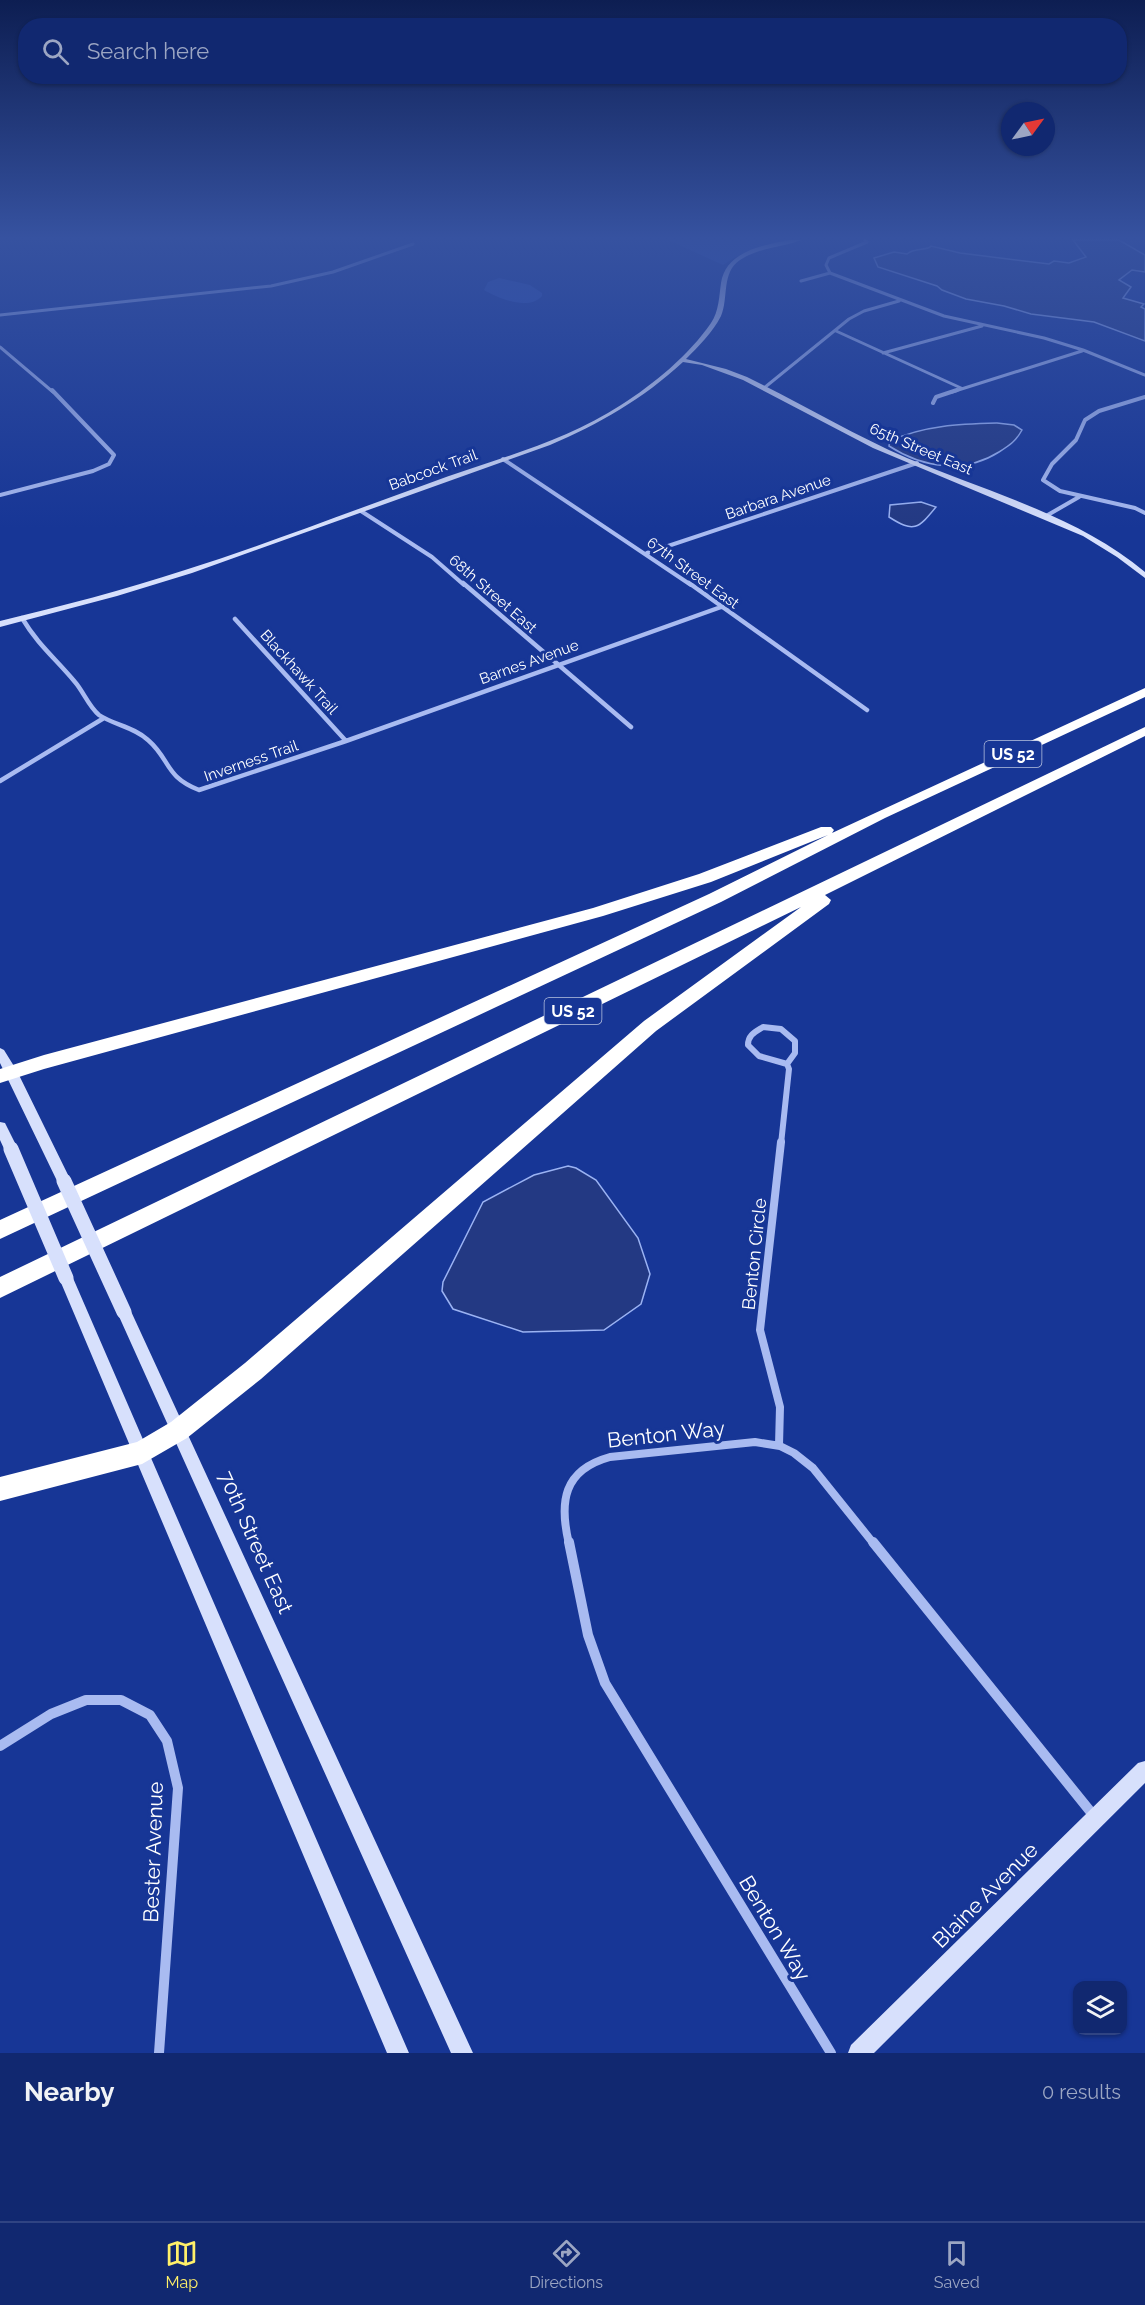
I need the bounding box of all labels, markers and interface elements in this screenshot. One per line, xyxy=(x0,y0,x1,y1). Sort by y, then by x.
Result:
search box xyxy=(18,18,1127,84)
icon: search xyxy=(39,35,72,68)
text: Search here xyxy=(87,38,209,64)
north arrow xyxy=(1001,102,1055,156)
street label: 65th Street East xyxy=(867,419,975,479)
street label: Babcock Trail xyxy=(386,445,480,494)
street label: Barbara Avenue xyxy=(723,470,833,523)
street label: 67th Street East xyxy=(643,534,743,612)
street label: 68th Street East xyxy=(445,551,541,637)
street label: Blackhawk Trail xyxy=(256,626,342,719)
street label: Barnes Avenue xyxy=(477,636,581,688)
street label: Inverness Trail xyxy=(202,736,301,785)
road number: US 52 xyxy=(984,741,1042,767)
road number: US 52 xyxy=(544,998,602,1024)
street label: Benton Circle xyxy=(738,1197,770,1311)
street label: Benton Way xyxy=(606,1415,726,1453)
street label: 70th Street East xyxy=(213,1467,299,1617)
street label: Bester Avenue xyxy=(138,1781,168,1923)
street label: Blaine Avenue xyxy=(927,1837,1043,1953)
street label: Benton Way xyxy=(734,1871,816,1985)
map controls xyxy=(1073,1981,1127,2035)
button: layers xyxy=(1073,1981,1127,2035)
text: Nearby xyxy=(24,2077,114,2107)
text: 0 results xyxy=(1042,2080,1121,2104)
tab: Map xyxy=(165,2237,198,2292)
tab: Directions xyxy=(529,2237,603,2292)
tab: Saved xyxy=(934,2237,980,2292)

